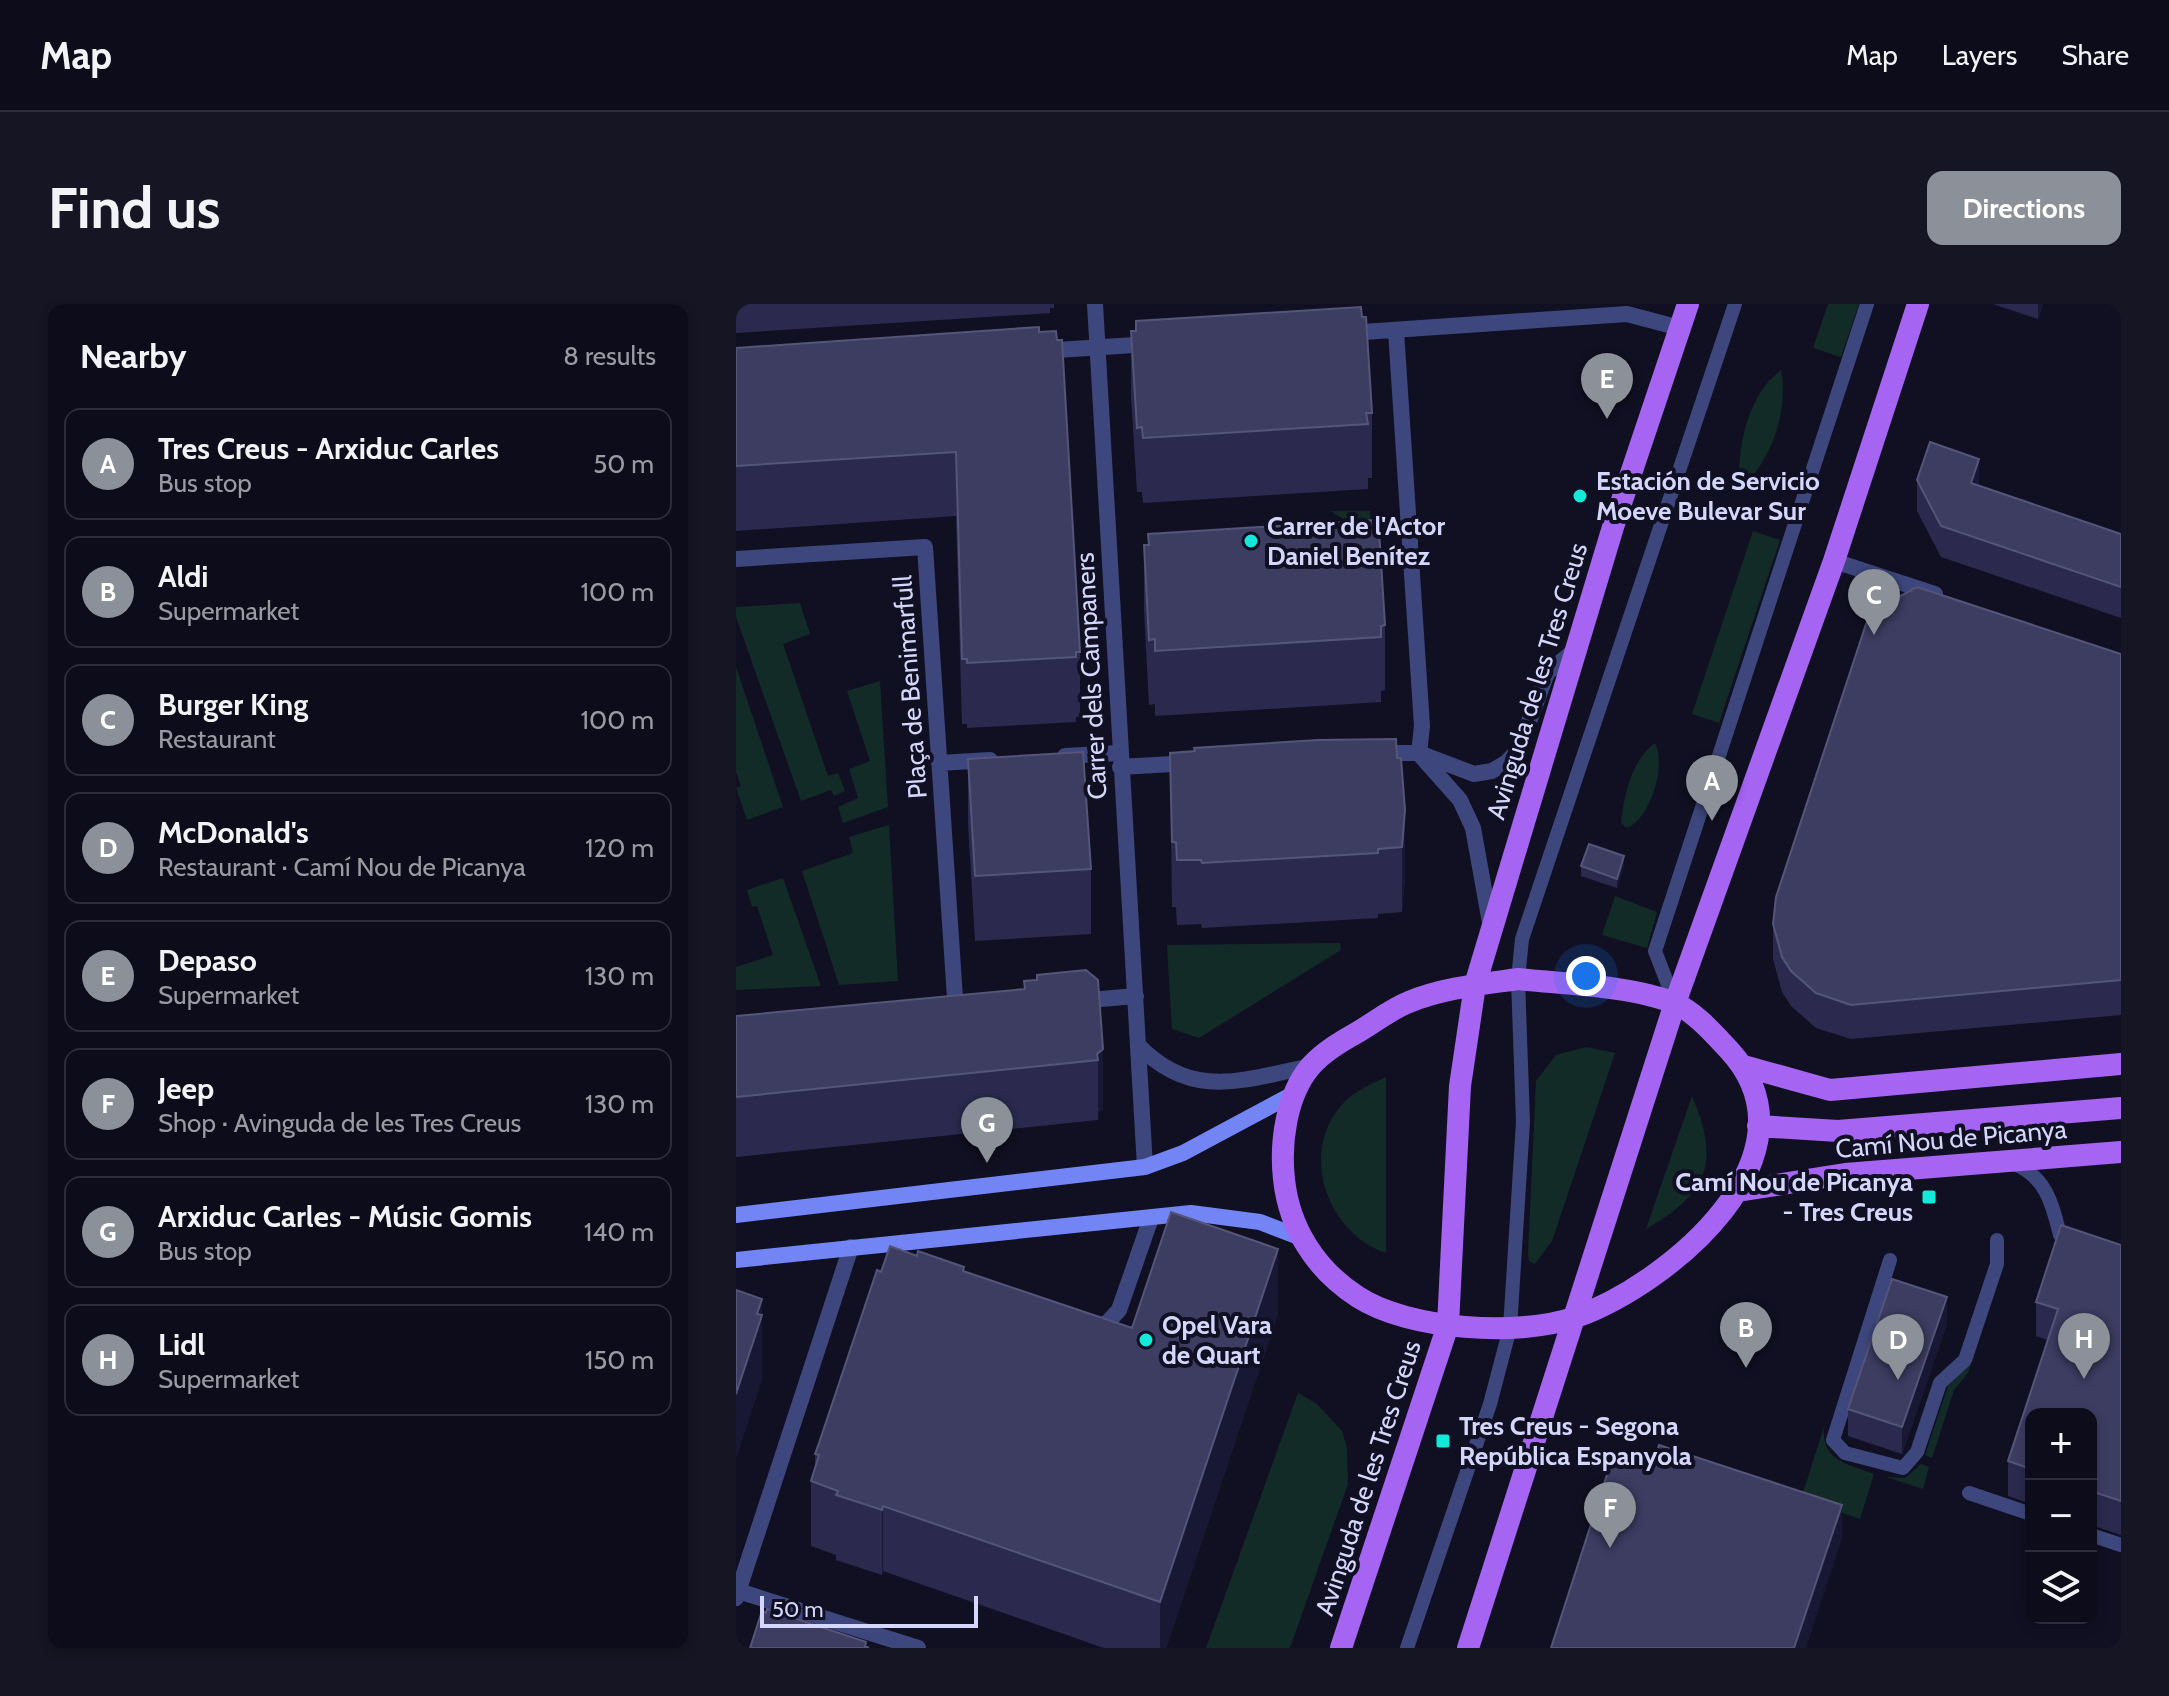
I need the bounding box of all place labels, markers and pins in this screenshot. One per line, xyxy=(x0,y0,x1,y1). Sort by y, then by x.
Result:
pin: E xyxy=(1581,353,1633,419)
place label: Estación de Servicio Moeve Bulevar Sur xyxy=(1596,465,1820,527)
marker: Estación de Servicio Moeve Bulevar Sur xyxy=(1571,487,1589,505)
place label: Carrer de l'Actor Daniel Benítez xyxy=(1267,510,1445,572)
marker: Carrer de l'Actor Daniel Benítez xyxy=(1242,532,1260,550)
pin: C xyxy=(1848,569,1900,635)
pin: A xyxy=(1686,755,1738,821)
pin: G xyxy=(961,1097,1013,1163)
place label: Camí Nou de Picanya - Tres Creus xyxy=(1675,1166,1913,1228)
marker: Camí Nou de Picanya - Tres Creus xyxy=(1920,1188,1938,1206)
pin: B xyxy=(1720,1302,1772,1368)
place label: Opel Vara de Quart xyxy=(1162,1309,1272,1371)
pin: H xyxy=(2058,1313,2110,1379)
pin: D xyxy=(1872,1314,1924,1380)
marker: Opel Vara de Quart xyxy=(1137,1331,1155,1349)
place label: Tres Creus - Segona República Espanyola xyxy=(1459,1410,1692,1472)
marker: Tres Creus - Segona República Espanyola xyxy=(1434,1432,1452,1450)
pin: F xyxy=(1584,1482,1636,1548)

